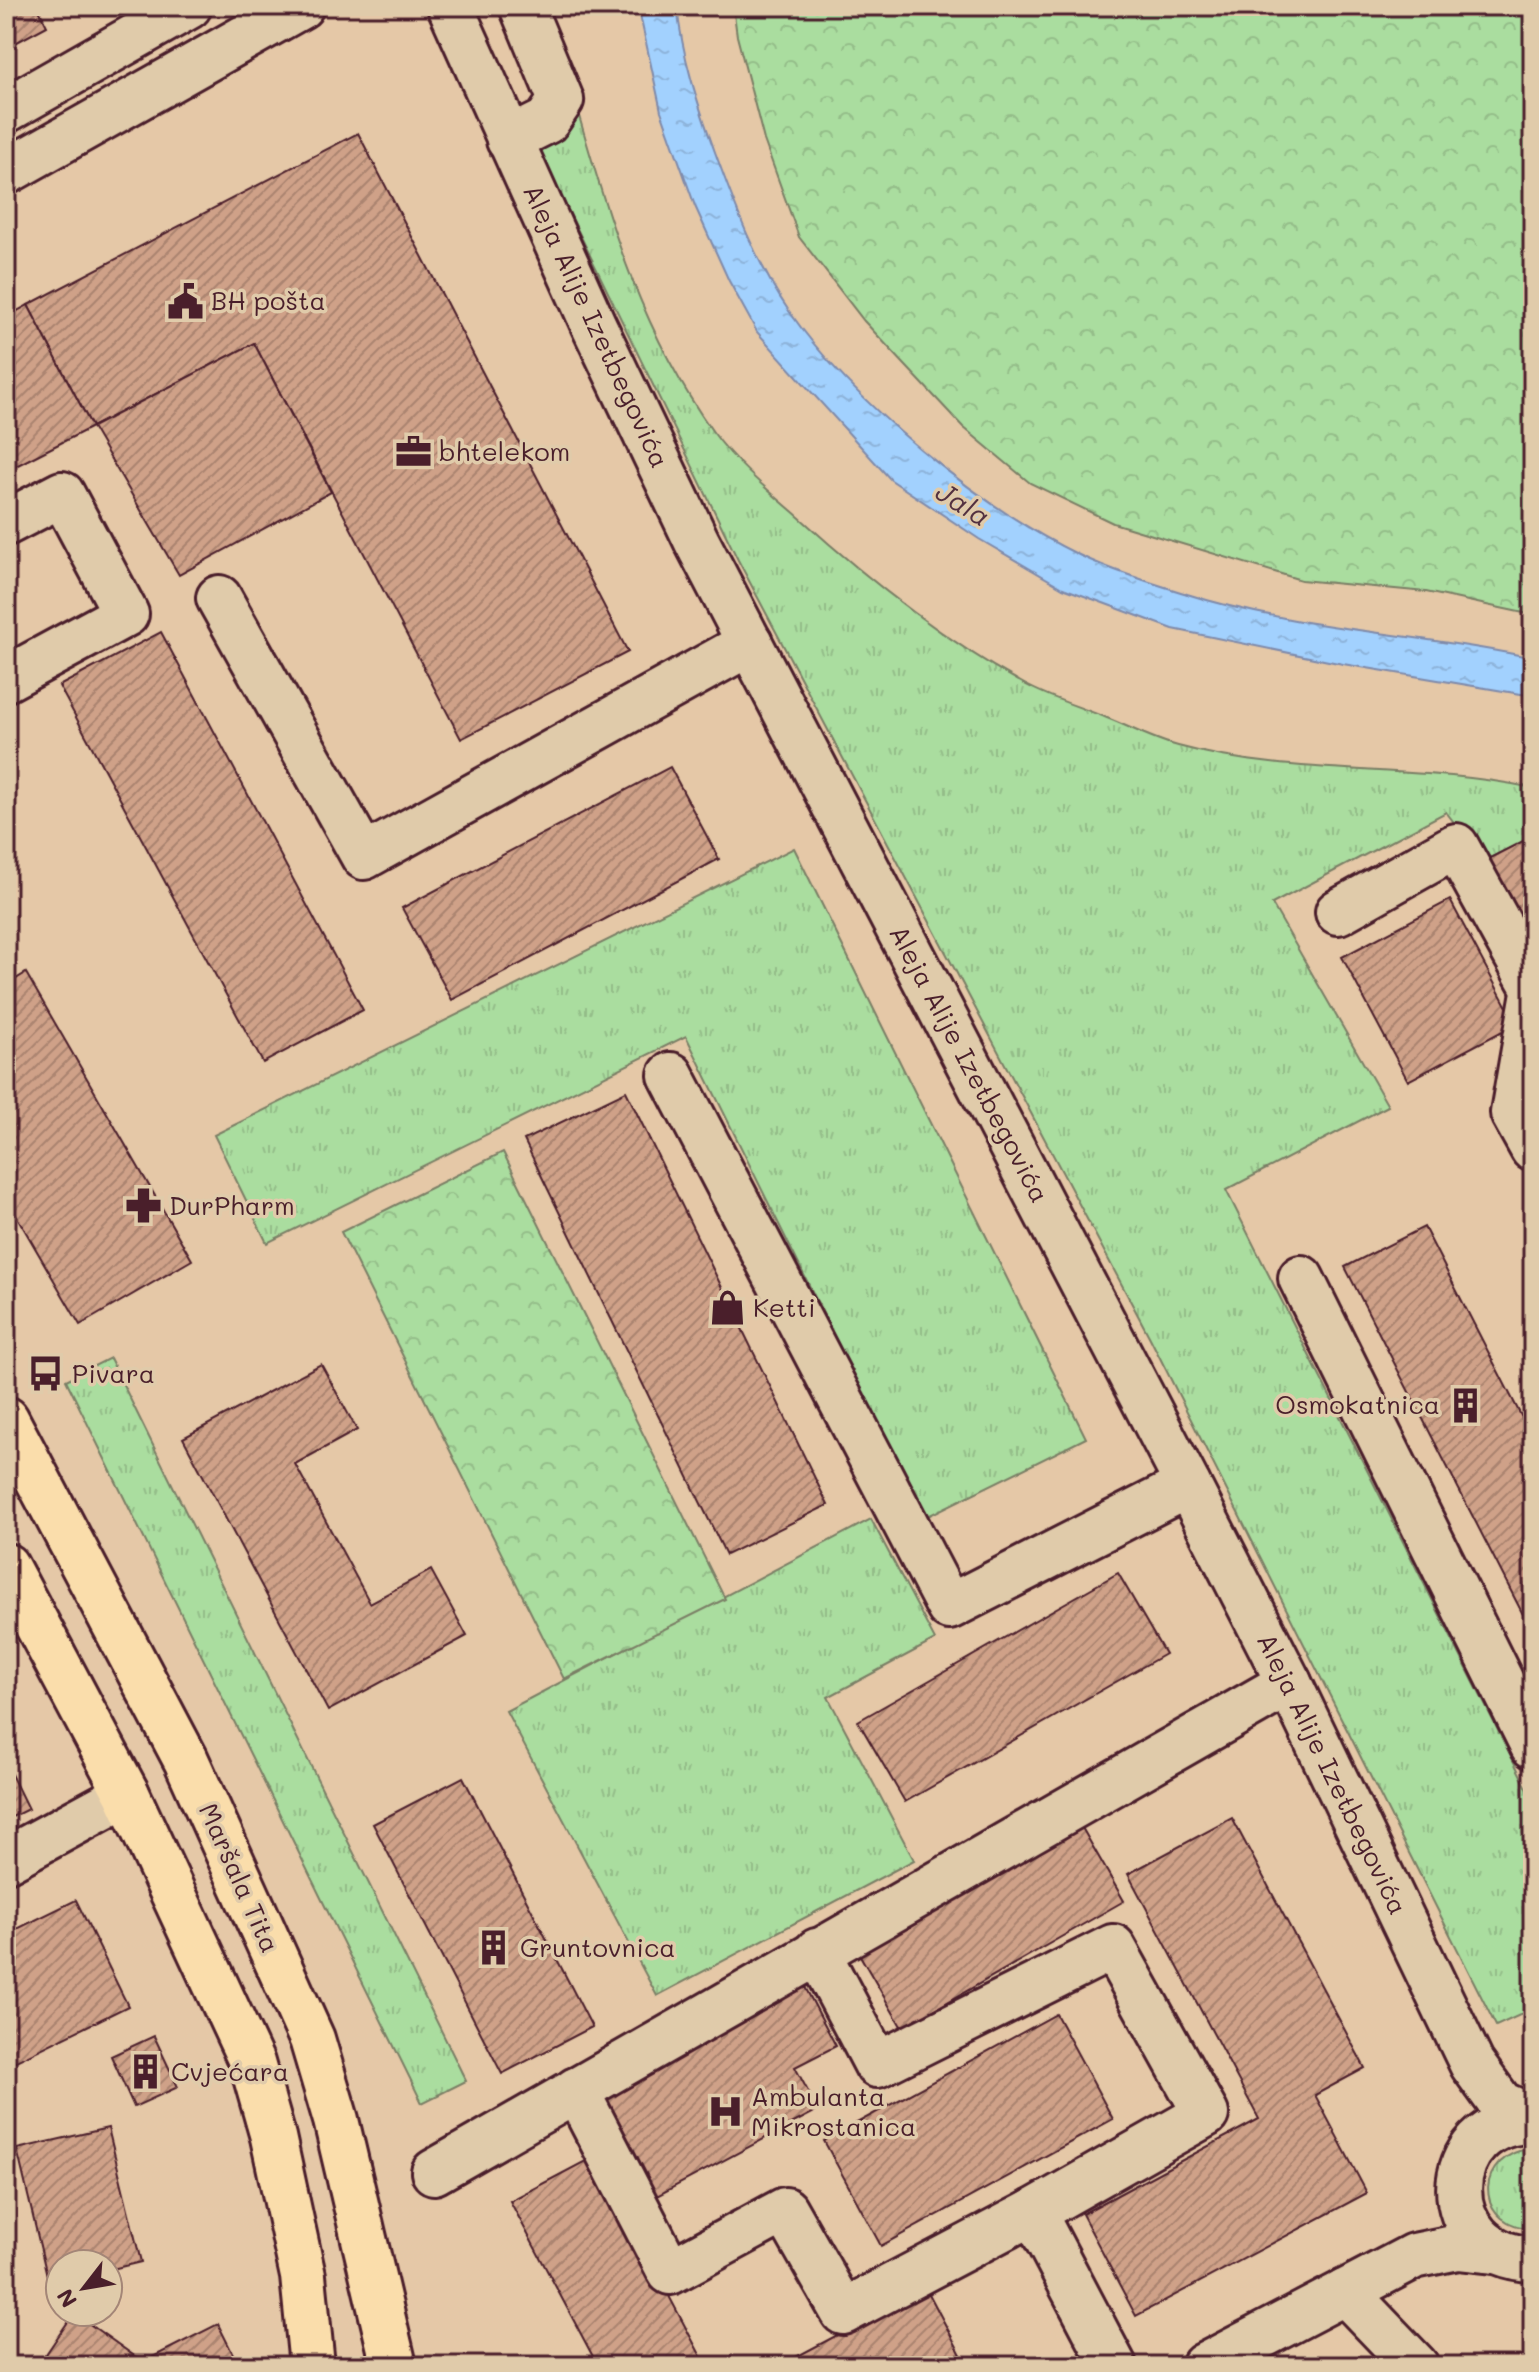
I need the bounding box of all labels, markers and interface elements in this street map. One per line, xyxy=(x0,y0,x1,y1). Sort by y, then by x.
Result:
street label: Aleja Alije Izetbegovića xyxy=(516,178,678,473)
public building icon: BH pošta xyxy=(166,282,204,320)
place label: BH pošta xyxy=(211,283,326,317)
office icon: bhtelekom xyxy=(394,433,432,471)
place label: bhtelekom xyxy=(439,434,570,468)
water label: Jala xyxy=(930,473,997,534)
street label: Aleja Alije Izetbegovića xyxy=(882,919,1057,1208)
pharmacy icon: DurPharm xyxy=(124,1187,162,1225)
place label: DurPharm xyxy=(169,1188,295,1222)
shop icon: Ketti xyxy=(708,1289,746,1327)
place label: Ketti xyxy=(753,1290,816,1324)
bus stop icon: Pivara xyxy=(27,1355,65,1393)
place label: Pivara xyxy=(72,1356,155,1390)
building icon: Osmokatnica xyxy=(1447,1386,1485,1424)
place label: Osmokatnica xyxy=(1275,1387,1440,1421)
street label: Aleja Alije Izetbegovića xyxy=(1250,1627,1416,1920)
street label: Maršala Tita xyxy=(192,1798,288,1958)
building icon: Gruntovnica xyxy=(475,1929,513,1967)
place label: Gruntovnica xyxy=(520,1930,675,1964)
building icon: Cvjećara xyxy=(126,2053,164,2091)
place label: Cvjećara xyxy=(171,2054,289,2088)
place label: Ambulanta Mikrostanica xyxy=(751,2079,916,2143)
hospital icon: Ambulanta Mikrostanica xyxy=(706,2093,744,2131)
north arrow xyxy=(44,2248,124,2328)
text: N xyxy=(50,2284,83,2313)

